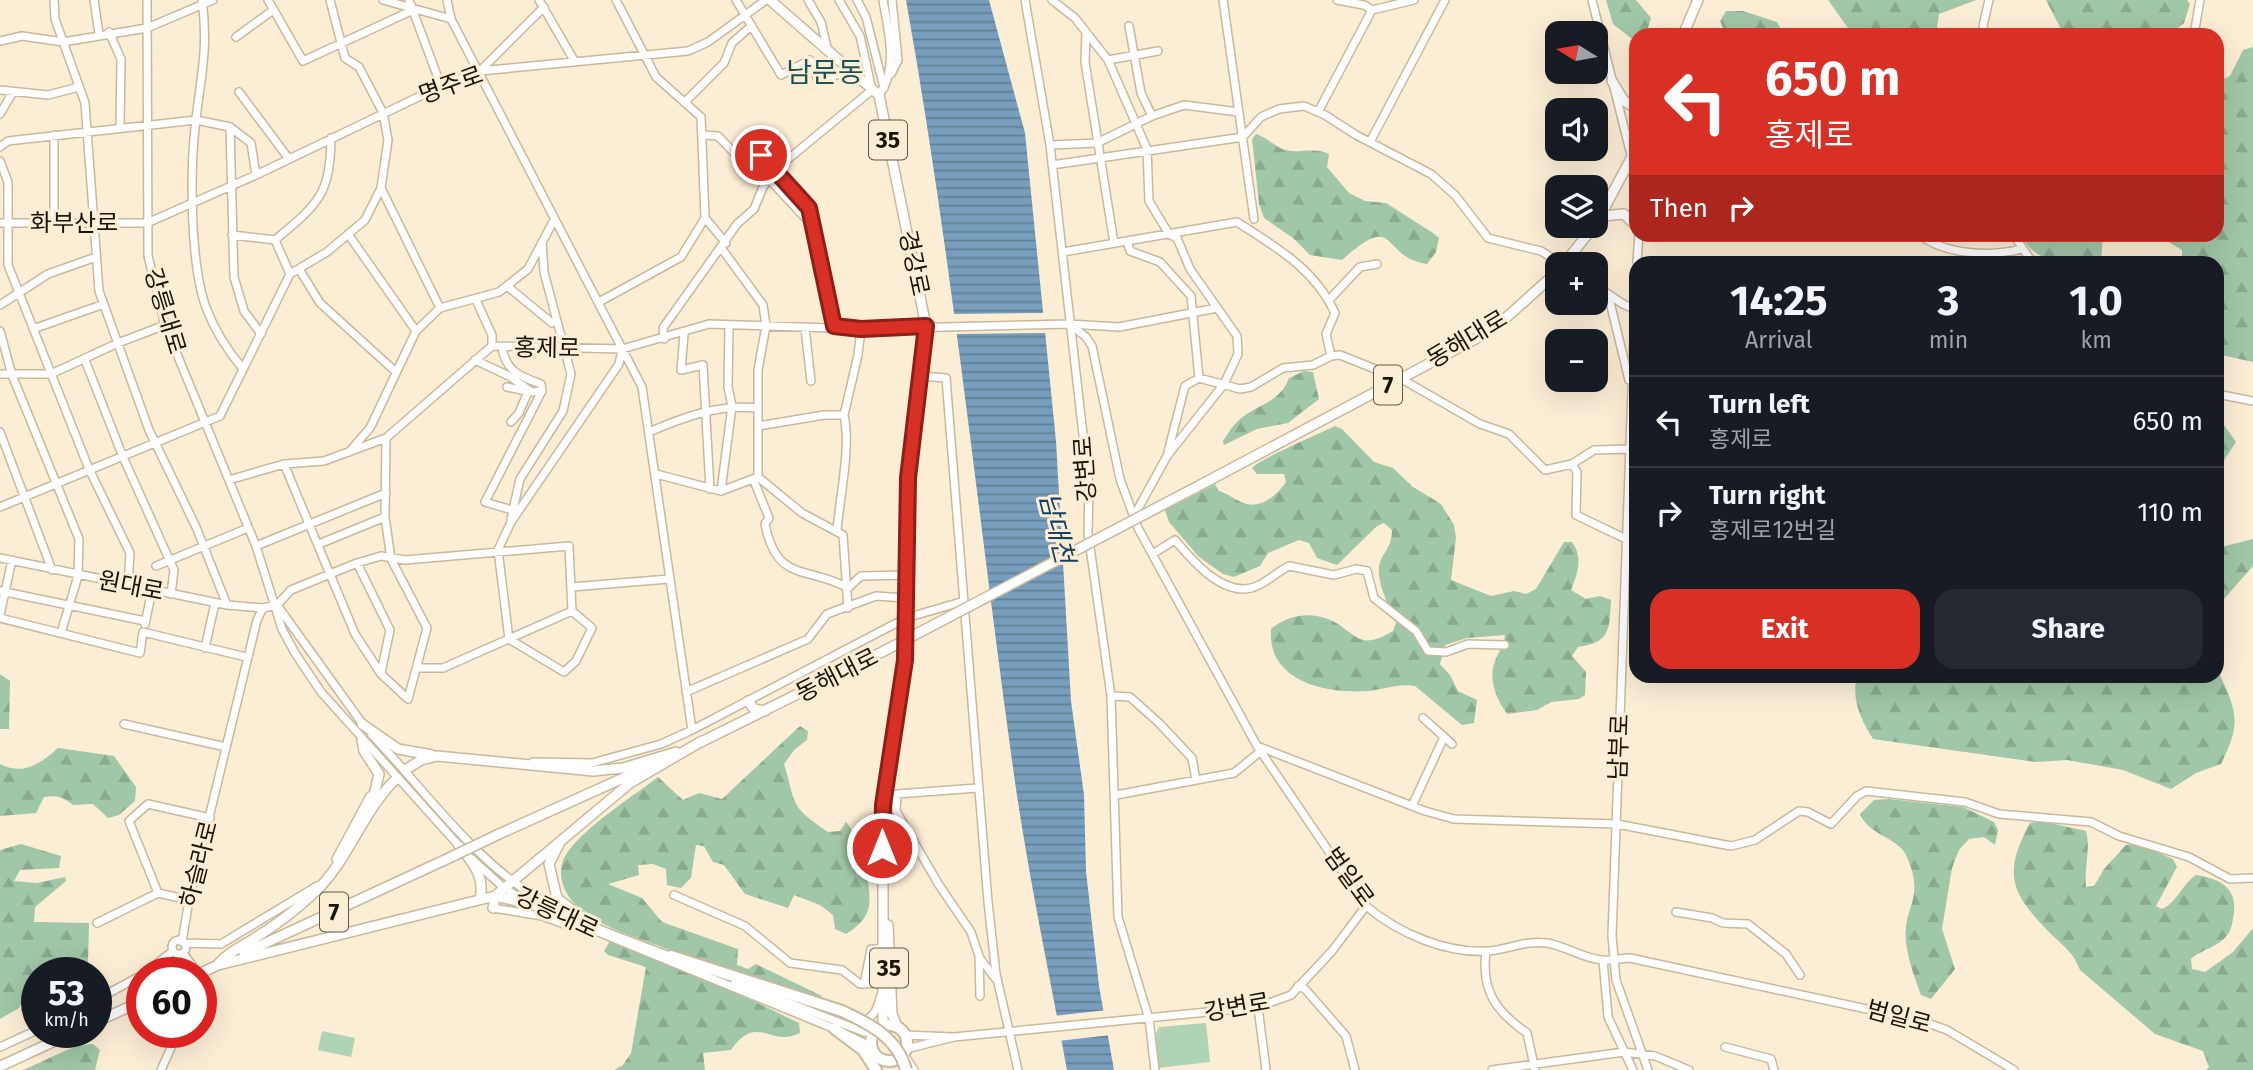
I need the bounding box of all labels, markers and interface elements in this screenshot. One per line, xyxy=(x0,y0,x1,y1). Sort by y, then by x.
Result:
north arrow xyxy=(1545,21,1608,84)
map controls xyxy=(1545,21,1608,392)
text: 650 m xyxy=(1765,49,1900,108)
district label: 남문동 xyxy=(786,56,864,89)
icon: left xyxy=(1650,56,1741,147)
street label: 명주로 xyxy=(415,61,487,109)
button: sound xyxy=(1545,98,1608,161)
text: 홍제로 xyxy=(1765,116,1853,154)
road number: 35 xyxy=(869,120,907,160)
pin xyxy=(731,125,791,185)
icon: arrive xyxy=(742,136,780,174)
button: layers xyxy=(1545,175,1608,238)
icon: right xyxy=(1722,189,1760,227)
text: Then xyxy=(1650,193,1708,224)
street label: 화부산로 xyxy=(30,209,118,237)
street label: 경강로 xyxy=(893,228,935,298)
button: + xyxy=(1545,252,1608,315)
street label: 강릉대로 xyxy=(139,265,191,357)
text: 14:25 xyxy=(1730,276,1828,326)
text: 3 xyxy=(1938,276,1959,326)
text: 1.0 xyxy=(2069,276,2123,326)
street label: 동해대로 xyxy=(1422,304,1512,374)
text: Arrival xyxy=(1745,326,1813,354)
text: min xyxy=(1929,326,1968,354)
text: km xyxy=(2080,326,2112,354)
button: − xyxy=(1545,329,1608,392)
street label: 홍제로 xyxy=(514,333,580,363)
road number: 7 xyxy=(1374,366,1402,404)
text: Turn left xyxy=(1709,389,1810,420)
icon: left xyxy=(1650,403,1688,441)
text: 650 m xyxy=(2133,406,2203,437)
text: 홍제로 xyxy=(1709,425,1772,453)
street label: 강변로 xyxy=(1069,435,1101,503)
text: Turn right xyxy=(1709,480,1826,511)
water label: 남대천 xyxy=(1033,490,1081,570)
icon: right xyxy=(1650,494,1688,532)
text: 110 m xyxy=(2137,497,2203,528)
text: 홍제로12번길 xyxy=(1709,516,1836,544)
street label: 원대로 xyxy=(96,566,166,606)
button: Exit xyxy=(1650,589,1920,669)
button: Share xyxy=(1934,589,2203,669)
street label: 동해대로 xyxy=(791,642,883,708)
street label: 남부로 xyxy=(1604,713,1634,781)
position arrow xyxy=(845,811,919,885)
street label: 하슬라로 xyxy=(175,818,223,910)
street label: 범일로 xyxy=(1318,842,1380,912)
street label: 강릉대로 xyxy=(511,882,603,944)
road number: 7 xyxy=(320,892,348,931)
road number: 35 xyxy=(870,948,908,987)
speed limit sign: 60 xyxy=(126,957,217,1048)
text: 53 xyxy=(48,972,85,1014)
street label: 강변로 xyxy=(1202,987,1272,1027)
street label: 범일로 xyxy=(1863,995,1935,1039)
text: km/h xyxy=(44,1009,89,1031)

